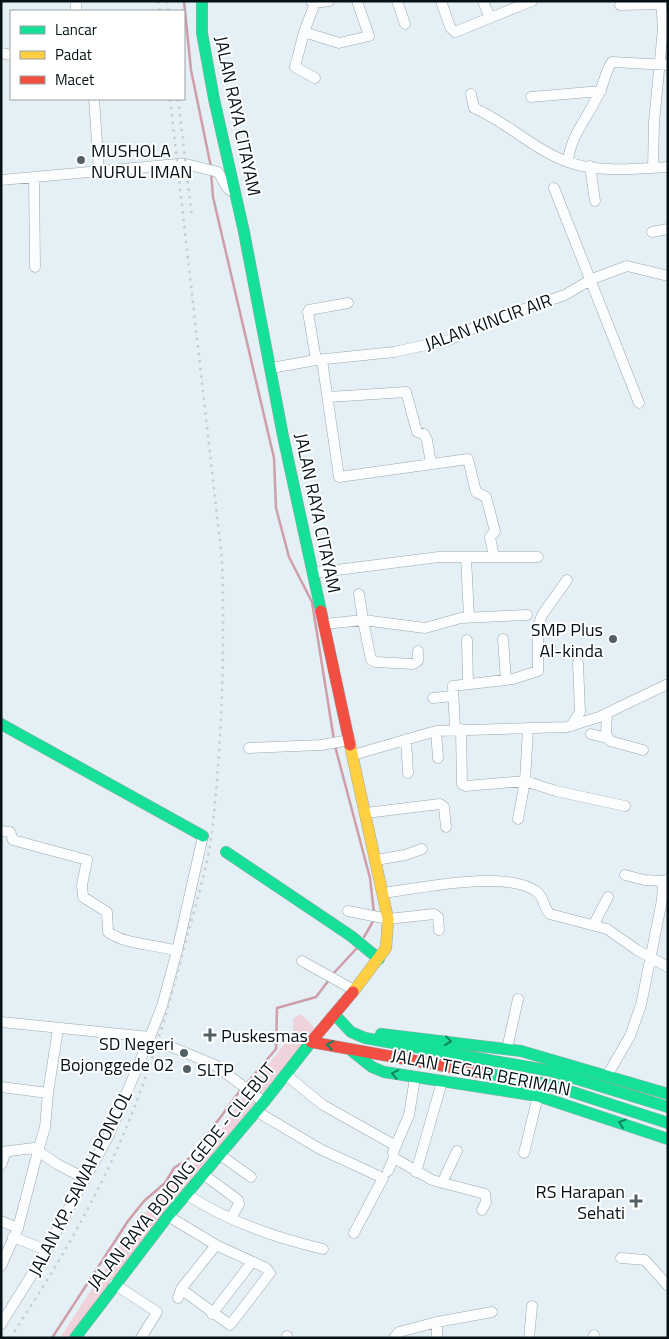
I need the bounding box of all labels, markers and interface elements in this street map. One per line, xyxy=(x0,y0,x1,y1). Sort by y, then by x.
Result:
legend xyxy=(10,10,185,100)
text: Lancar xyxy=(55,18,97,41)
street label: JALAN RAYA CITAYAM xyxy=(208,33,268,199)
text: Padat xyxy=(55,43,93,66)
text: Macet xyxy=(55,68,95,91)
place label: MUSHOLA NURUL IMAN xyxy=(91,137,192,185)
marker: MUSHOLA NURUL IMAN xyxy=(75,154,87,166)
street label: JALAN KINCIR AIR xyxy=(421,286,555,358)
street label: JALAN RAYA CITAYAM xyxy=(288,430,348,596)
place label: SMP Plus Al-kinda xyxy=(531,616,603,664)
marker: SMP Plus Al-kinda xyxy=(607,633,619,645)
place label: Puskesmas xyxy=(221,1022,308,1049)
marker: Puskesmas xyxy=(203,1028,217,1042)
place label: SD Negeri Bojonggede 02 xyxy=(60,1030,174,1078)
one-way arrow xyxy=(444,1035,452,1046)
one-way arrow xyxy=(326,1041,335,1051)
street label: JALAN TEGAR BERIMAN xyxy=(389,1041,573,1103)
marker: SD Negeri Bojonggede 02 xyxy=(178,1047,190,1059)
street label: JALAN RAYA BOJONG GEDE - CILEBUT xyxy=(81,1056,282,1296)
place label: SLTP xyxy=(197,1056,234,1083)
marker: SLTP xyxy=(181,1063,193,1075)
one-way arrow xyxy=(391,1069,400,1080)
street label: JALAN KP. SAWAH PONCOL xyxy=(21,1085,139,1281)
one-way arrow xyxy=(618,1119,626,1129)
place label: RS Harapan Sehati xyxy=(536,1178,625,1226)
marker: RS Harapan Sehati xyxy=(629,1194,643,1208)

